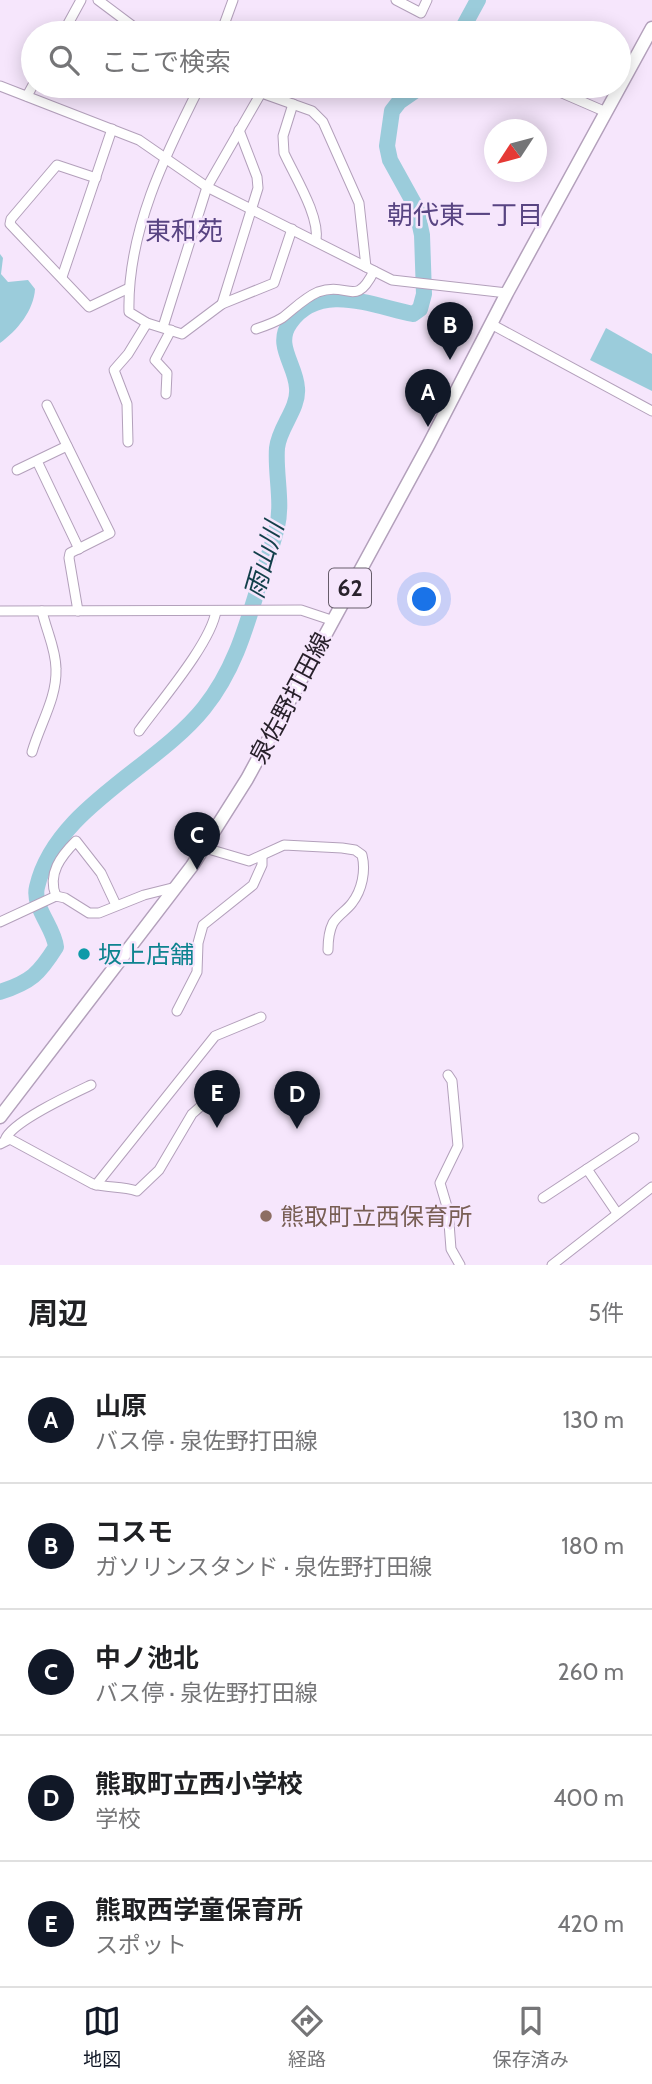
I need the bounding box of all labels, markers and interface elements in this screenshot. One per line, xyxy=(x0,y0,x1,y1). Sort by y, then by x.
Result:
search box xyxy=(21,21,631,98)
icon: search xyxy=(45,41,83,79)
text: ここで検索 xyxy=(101,46,231,78)
north arrow xyxy=(484,119,547,182)
district label: 朝代東一丁目 xyxy=(387,199,543,231)
district label: 東和苑 xyxy=(145,215,223,247)
pin: B xyxy=(427,302,473,360)
pin: A xyxy=(405,369,451,427)
water label: 雨山川 xyxy=(238,515,291,602)
road number: 62 xyxy=(329,568,371,608)
your location xyxy=(407,582,441,616)
street label: 泉佐野打田線 xyxy=(243,628,337,768)
pin: C xyxy=(174,812,220,870)
place label: 坂上店舗 xyxy=(98,940,194,969)
marker: 坂上店舗 xyxy=(76,946,92,962)
pin: E xyxy=(194,1070,240,1128)
pin: D xyxy=(274,1071,320,1129)
place label: 熊取町立西保育所 xyxy=(280,1202,472,1231)
marker: 熊取町立西保育所 xyxy=(258,1208,274,1224)
text: 周辺 xyxy=(28,1295,88,1332)
text: 5件 xyxy=(589,1299,624,1327)
text: 山原 xyxy=(95,1390,147,1422)
text: A xyxy=(44,1406,58,1434)
text: 130 m xyxy=(563,1406,624,1434)
text: バス停 · 泉佐野打田線 xyxy=(95,1427,318,1455)
text: コスモ xyxy=(95,1516,173,1548)
text: B xyxy=(44,1532,58,1560)
text: 180 m xyxy=(561,1532,624,1560)
text: ガソリンスタンド · 泉佐野打田線 xyxy=(95,1553,432,1581)
text: 中ノ池北 xyxy=(95,1642,199,1674)
text: C xyxy=(44,1658,58,1686)
text: 260 m xyxy=(557,1658,624,1686)
text: バス停 · 泉佐野打田線 xyxy=(95,1679,318,1707)
text: 熊取町立西小学校 xyxy=(95,1768,303,1800)
text: D xyxy=(43,1784,59,1812)
text: 400 m xyxy=(553,1784,624,1812)
text: 学校 xyxy=(95,1805,141,1833)
text: 熊取西学童保育所 xyxy=(95,1894,303,1926)
text: E xyxy=(44,1910,58,1938)
text: 420 m xyxy=(557,1910,624,1938)
text: スポット xyxy=(95,1931,187,1959)
tab: 地図 xyxy=(83,2002,121,2071)
tab: 経路 xyxy=(288,2002,326,2071)
tab: 保存済み xyxy=(493,2002,569,2071)

